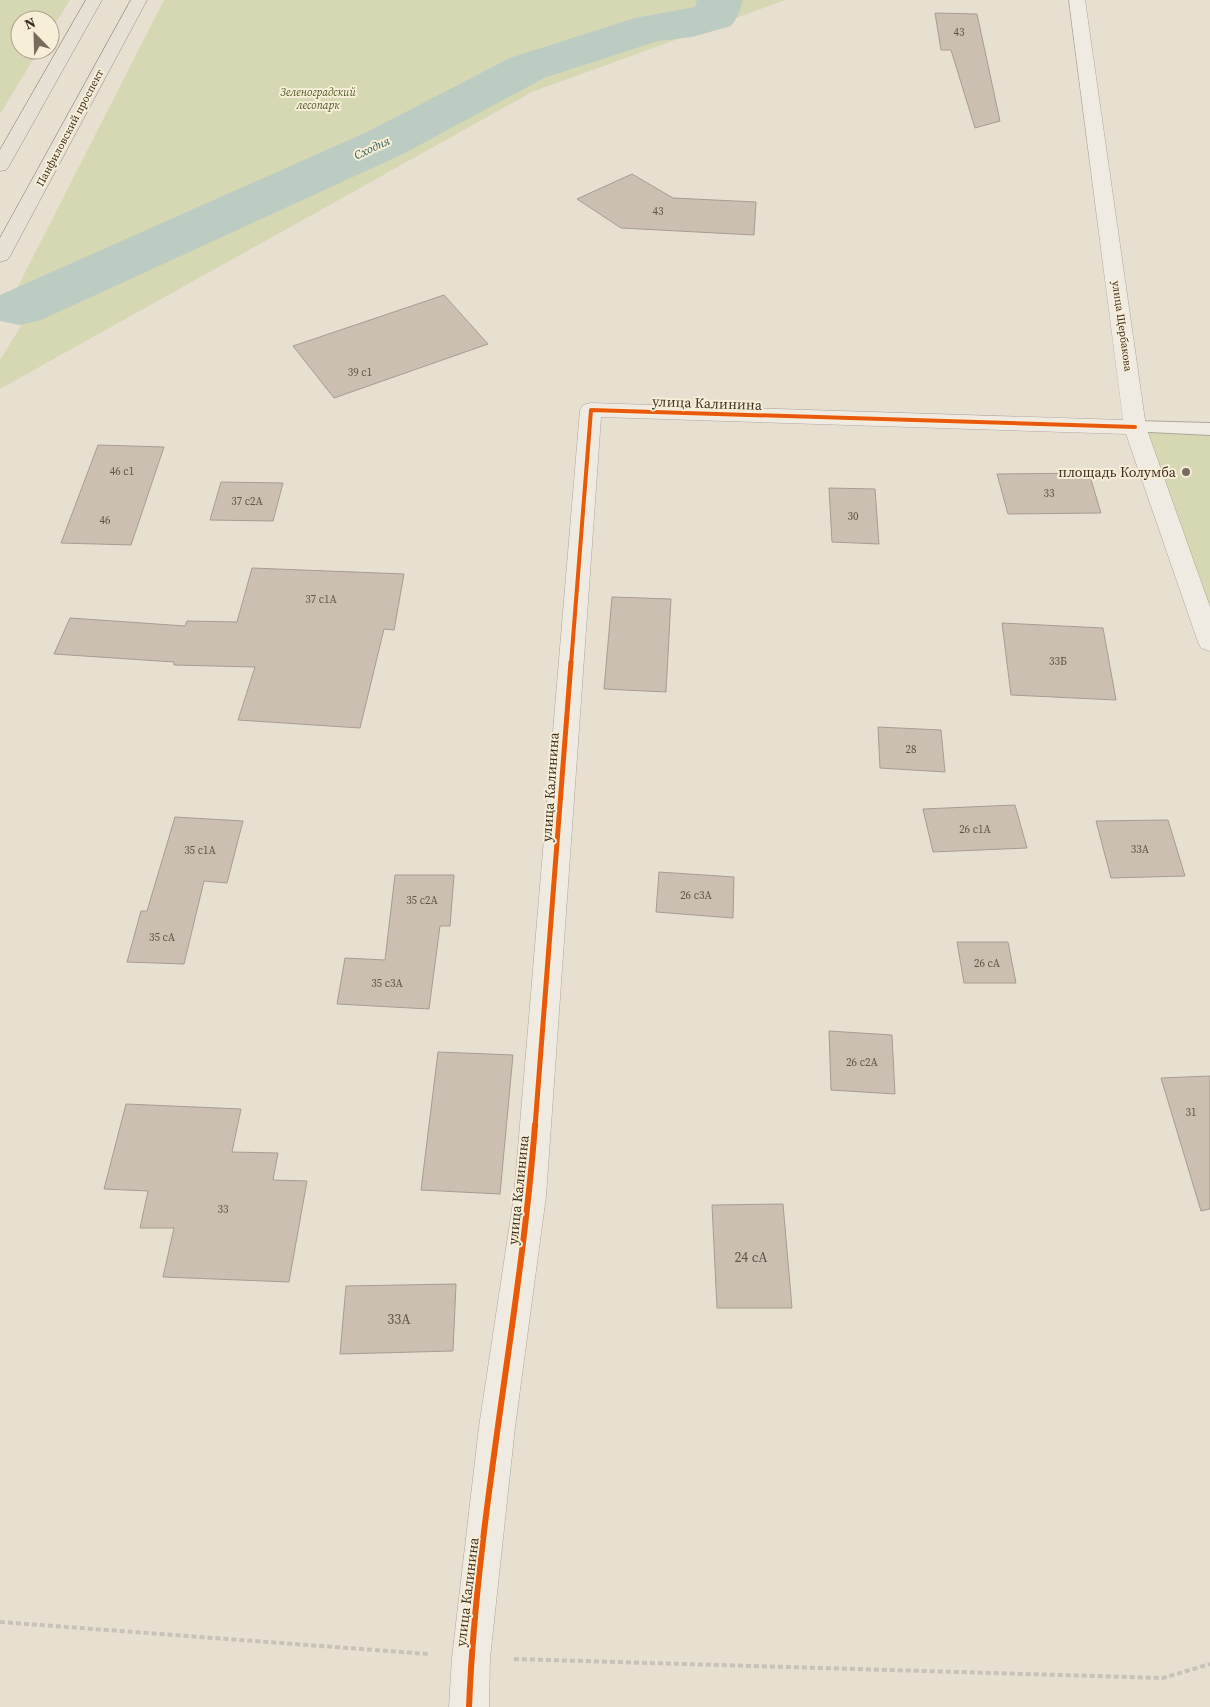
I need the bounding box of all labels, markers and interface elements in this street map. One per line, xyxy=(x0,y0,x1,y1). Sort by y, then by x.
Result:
north arrow xyxy=(10,10,60,60)
text: N xyxy=(21,12,39,34)
house number: 43 xyxy=(954,25,965,40)
street label: Панфиловский проспект xyxy=(33,67,107,189)
park label: Зеленоградский лесопарк xyxy=(280,85,356,113)
water label: Сходня xyxy=(351,133,393,163)
house number: 43 xyxy=(653,204,664,219)
street label: улица Щербакова xyxy=(1108,280,1136,373)
house number: 39 с1 xyxy=(348,365,372,380)
street label: улица Калинина xyxy=(652,391,763,415)
place label: площадь Колумба xyxy=(1058,462,1177,482)
house number: 46 с1 xyxy=(110,464,134,479)
marker: площадь Колумба xyxy=(1180,466,1192,478)
house number: 33 xyxy=(1044,486,1055,501)
house number: 37 с2А xyxy=(231,494,264,509)
house number: 30 xyxy=(848,509,859,524)
house number: 46 xyxy=(100,513,111,528)
house number: 37 с1А xyxy=(305,592,338,607)
house number: 33Б xyxy=(1049,654,1067,669)
street label: улица Калинина xyxy=(536,731,564,843)
house number: 28 xyxy=(906,742,917,757)
house number: 26 с1А xyxy=(959,822,992,837)
house number: 33А xyxy=(1131,842,1150,857)
house number: 35 с1А xyxy=(184,843,217,858)
house number: 26 с3А xyxy=(680,888,713,903)
house number: 35 с2А xyxy=(406,893,439,908)
house number: 35 сА xyxy=(149,930,176,945)
house number: 26 сА xyxy=(974,956,1001,971)
house number: 35 с3А xyxy=(371,976,404,991)
house number: 26 с2А xyxy=(846,1055,879,1070)
house number: 31 xyxy=(1186,1105,1197,1120)
street label: улица Калинина xyxy=(502,1133,534,1246)
house number: 33 xyxy=(218,1202,229,1217)
house number: 24 сА xyxy=(734,1247,768,1267)
house number: 33А xyxy=(387,1309,411,1329)
street label: улица Калинина xyxy=(450,1535,484,1648)

